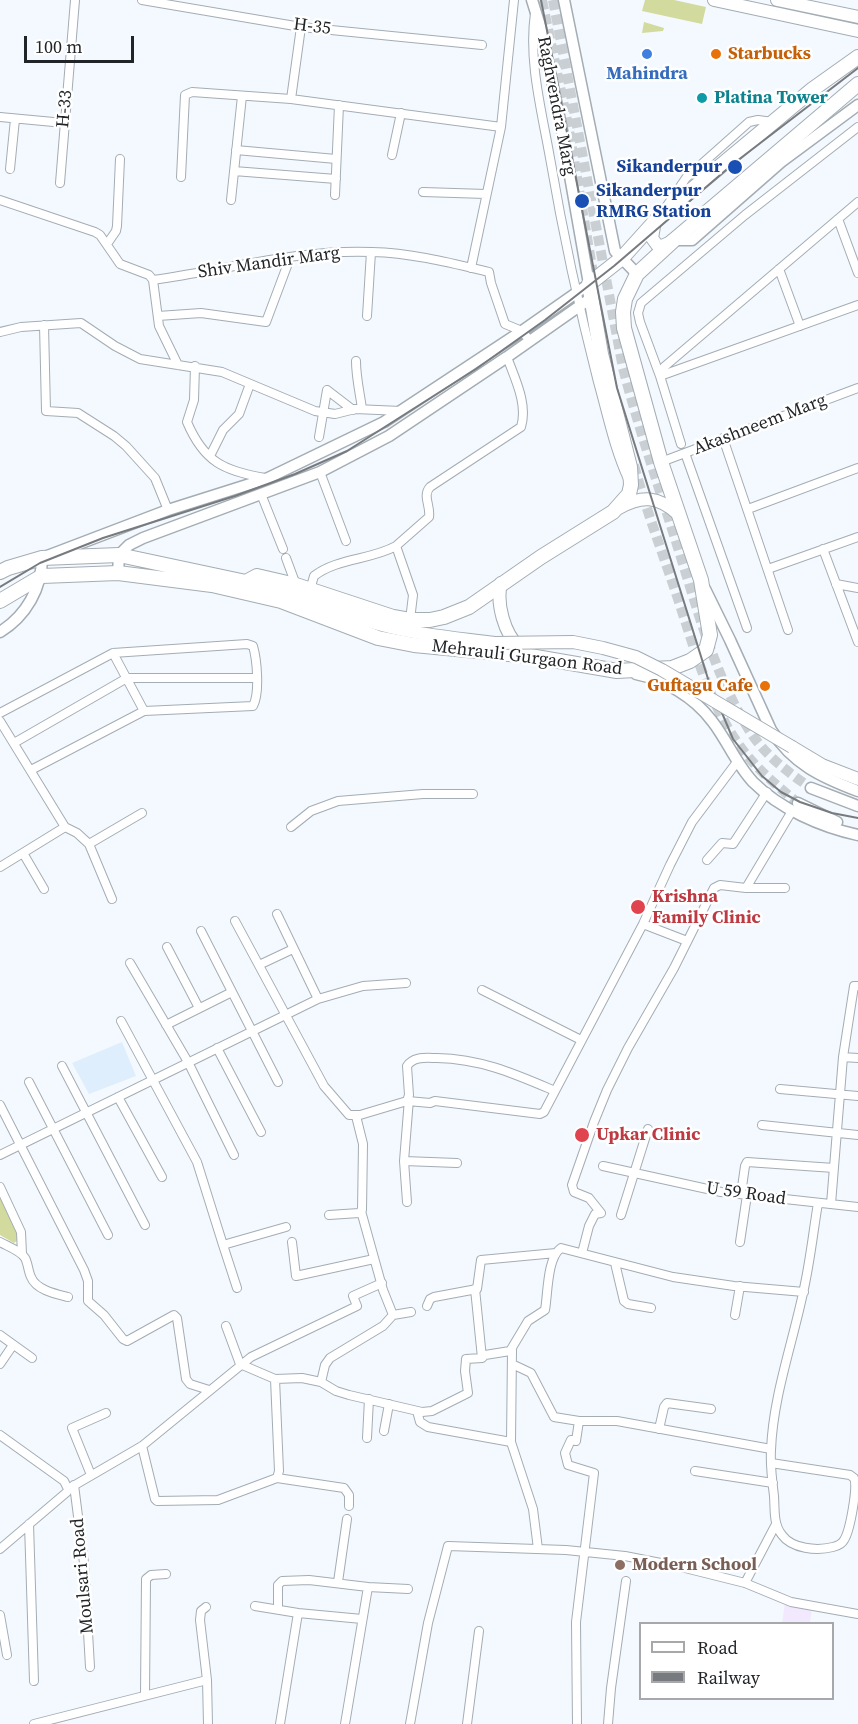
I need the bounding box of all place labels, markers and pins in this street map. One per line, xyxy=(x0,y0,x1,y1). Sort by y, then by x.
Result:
place label: Starbucks xyxy=(728,43,811,65)
marker: Mahindra xyxy=(640,47,654,61)
marker: Starbucks xyxy=(709,47,723,61)
place label: Mahindra xyxy=(606,63,688,85)
place label: Platina Tower xyxy=(714,87,828,109)
marker: Platina Tower xyxy=(695,91,709,105)
place label: Sikanderpur xyxy=(617,156,722,178)
marker: Sikanderpur xyxy=(726,158,744,176)
place label: Sikanderpur RMRG Station xyxy=(596,180,711,222)
marker: Sikanderpur RMRG Station xyxy=(573,192,591,210)
place label: Guftagu Cafe xyxy=(647,675,753,697)
marker: Guftagu Cafe xyxy=(758,679,772,693)
place label: Krishna Family Clinic xyxy=(652,886,761,928)
marker: Krishna Family Clinic xyxy=(629,898,647,916)
place label: Upkar Clinic xyxy=(596,1124,700,1146)
marker: Upkar Clinic xyxy=(573,1126,591,1144)
place label: Modern School xyxy=(632,1554,757,1576)
marker: Modern School xyxy=(613,1558,627,1572)

